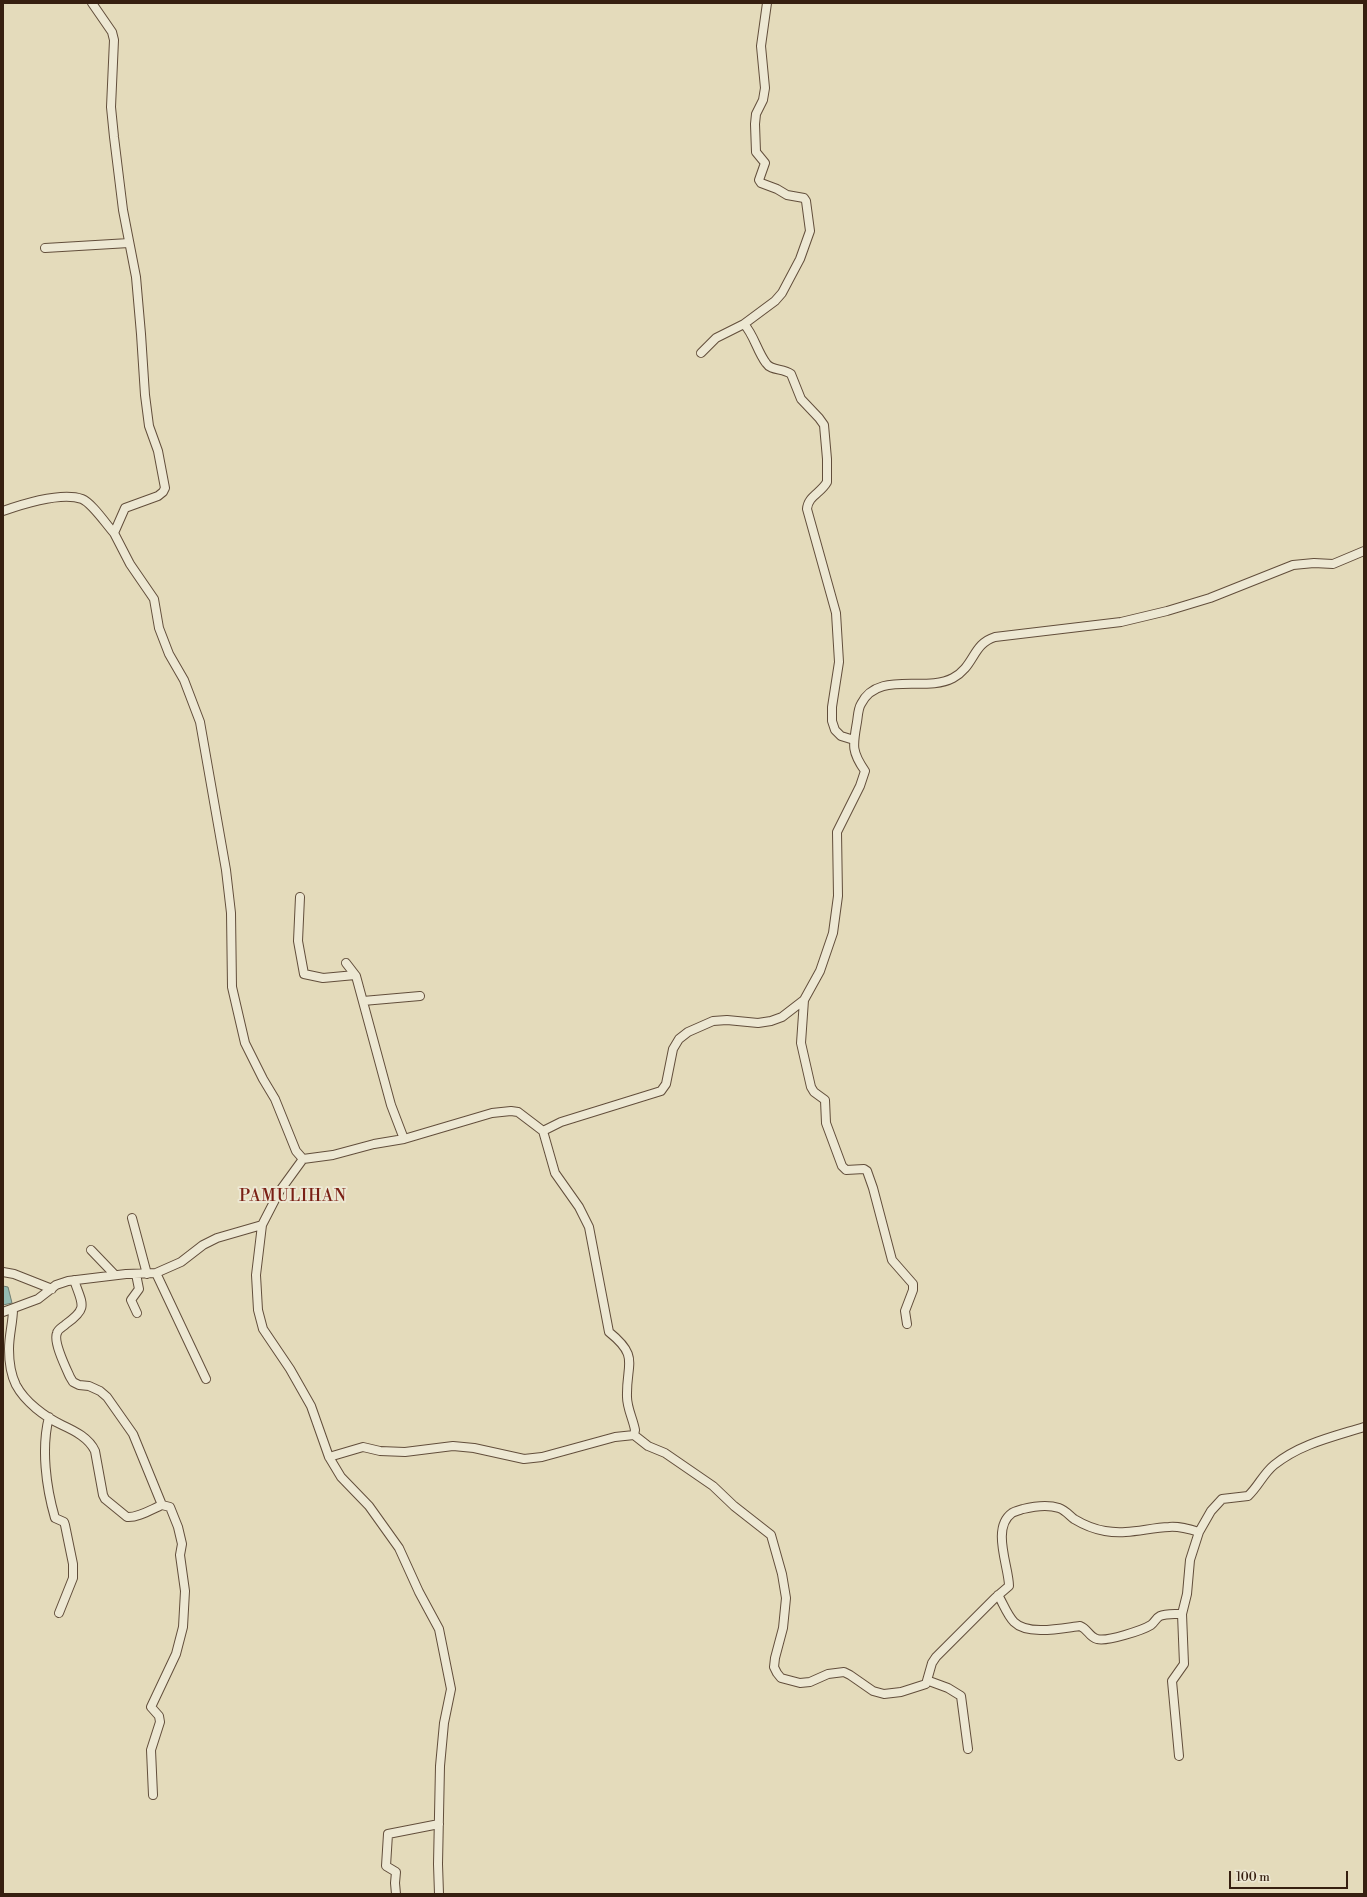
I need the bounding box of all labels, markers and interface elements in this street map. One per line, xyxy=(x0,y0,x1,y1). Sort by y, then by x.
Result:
district label: PAMULIHAN xyxy=(239,1187,347,1207)
scale bar xyxy=(1231,1863,1350,1889)
text: 100 m xyxy=(1236,1870,1270,1885)

